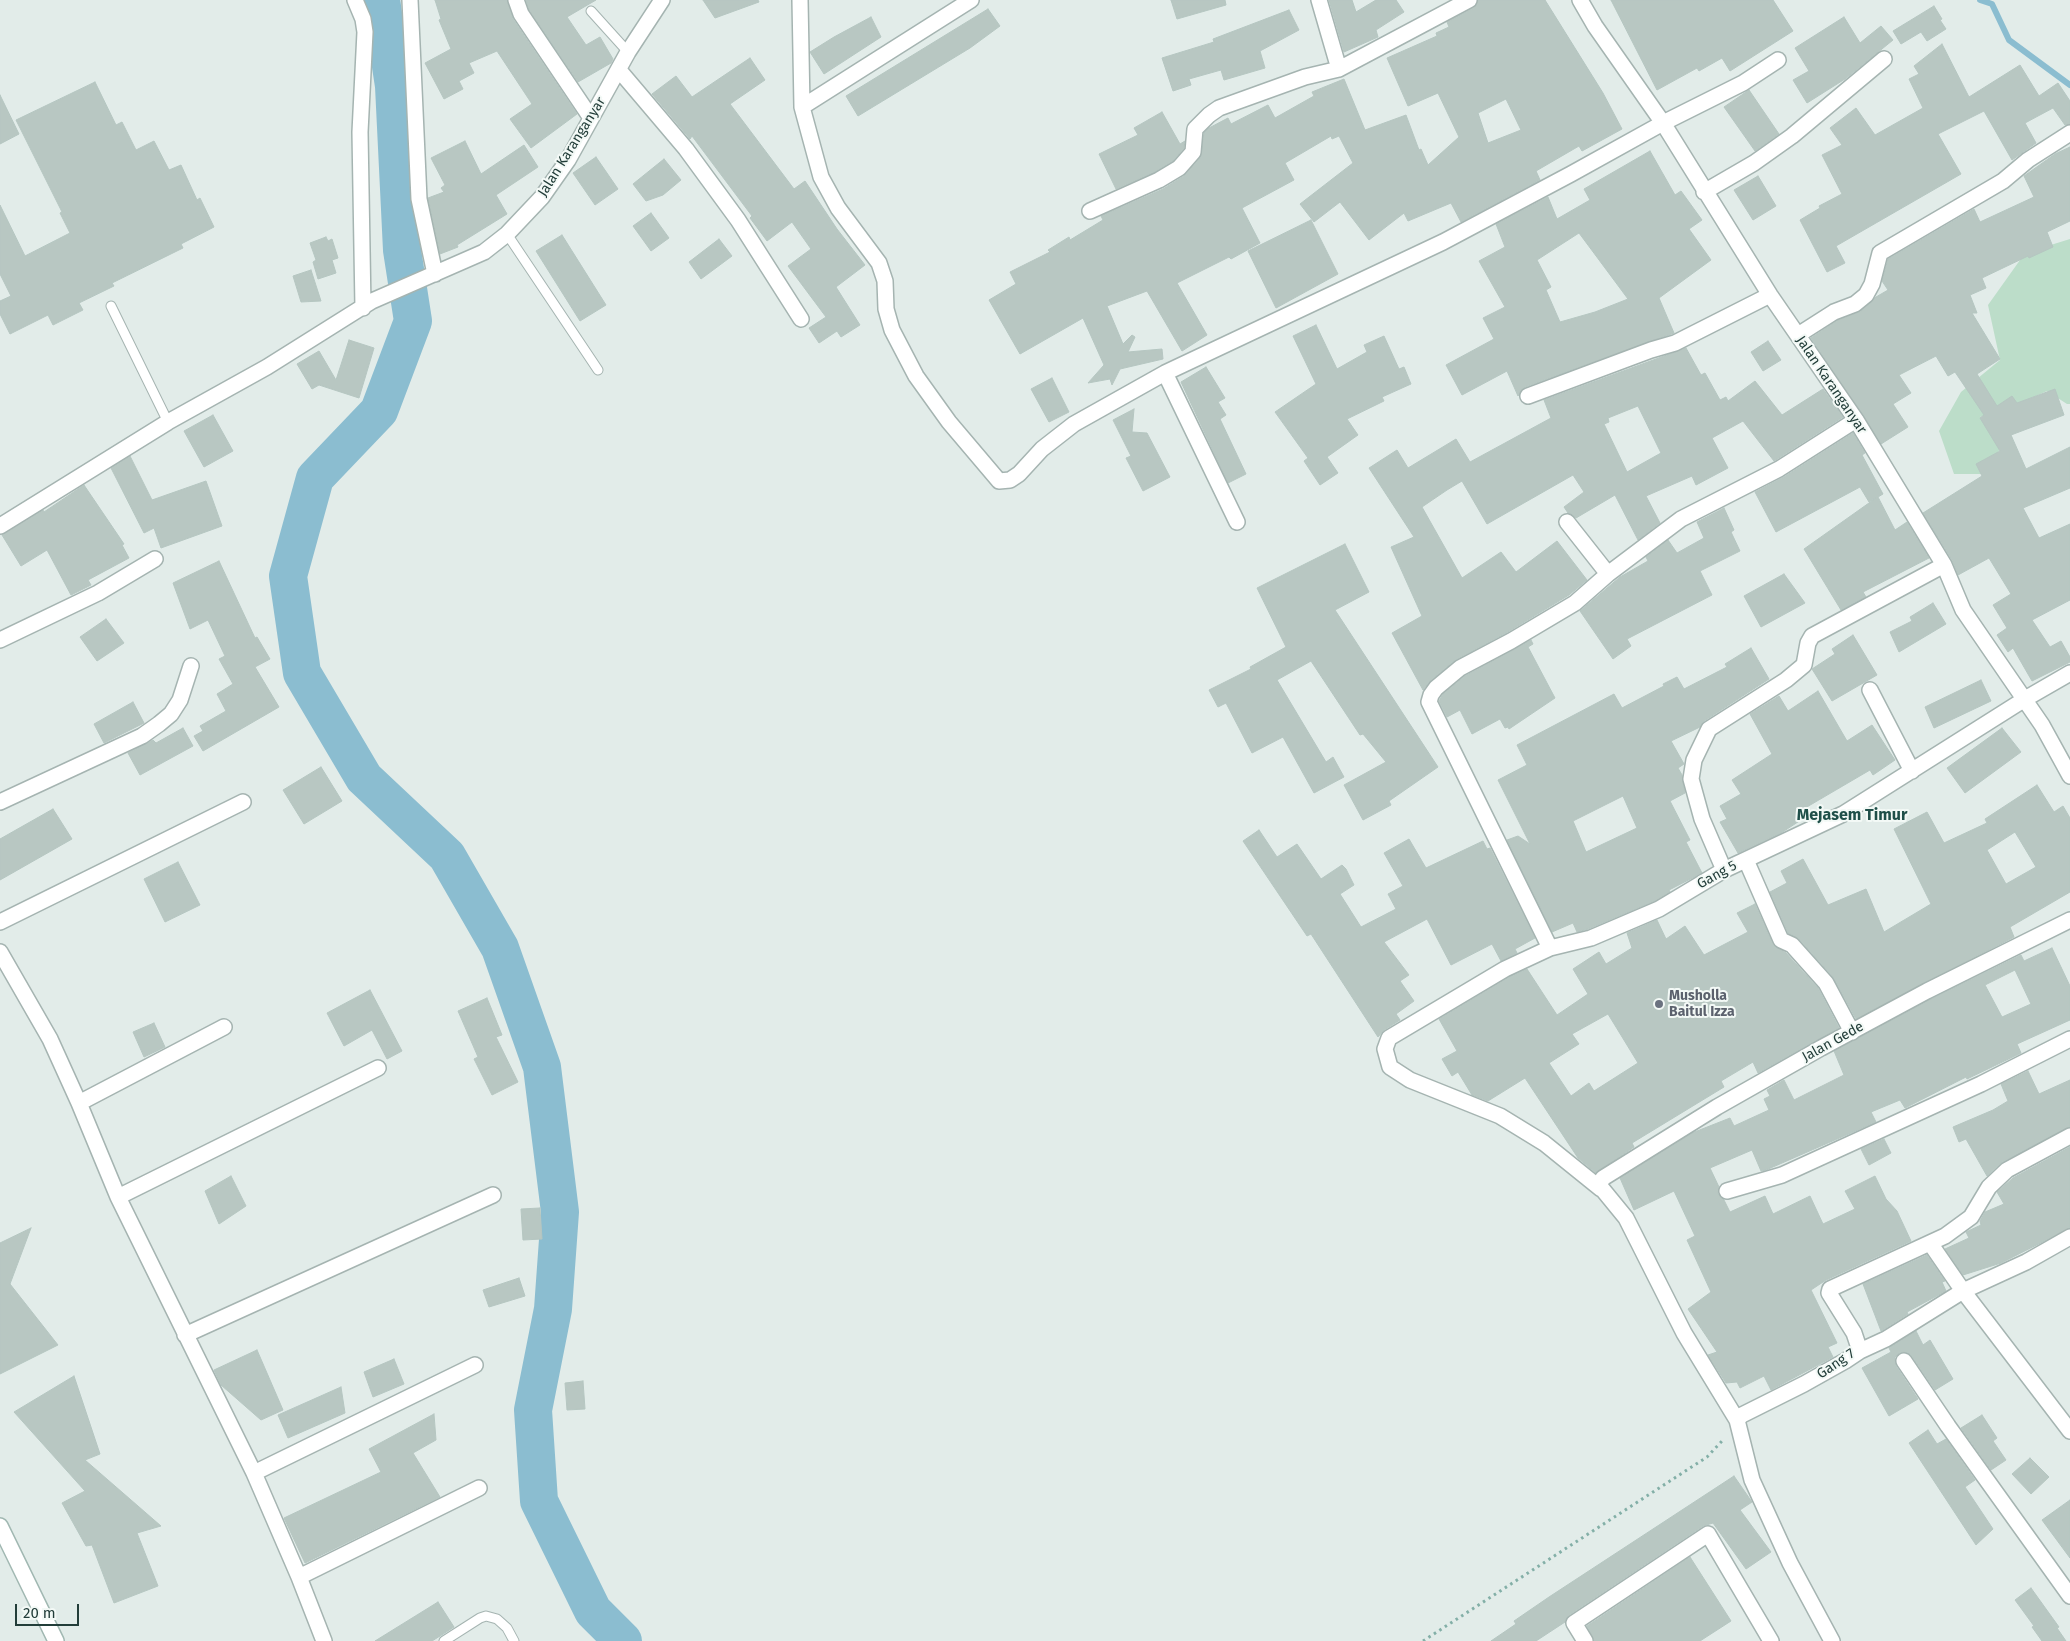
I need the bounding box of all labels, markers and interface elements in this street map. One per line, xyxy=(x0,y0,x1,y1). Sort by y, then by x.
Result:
street label: Jalan Karanganyar xyxy=(535,94,609,200)
street label: Jalan Karanganyar xyxy=(1792,333,1870,437)
district label: Mejasem Timur xyxy=(1797,806,1907,826)
street label: Gang 5 xyxy=(1694,857,1740,893)
place label: Musholla Baitul Izza xyxy=(1669,988,1735,1020)
marker: Musholla Baitul Izza xyxy=(1653,998,1665,1010)
street label: Jalan Gede xyxy=(1799,1018,1867,1066)
street label: Gang 7 xyxy=(1814,1345,1858,1383)
scale bar xyxy=(18,1594,81,1626)
text: 20 m xyxy=(23,1604,56,1622)

